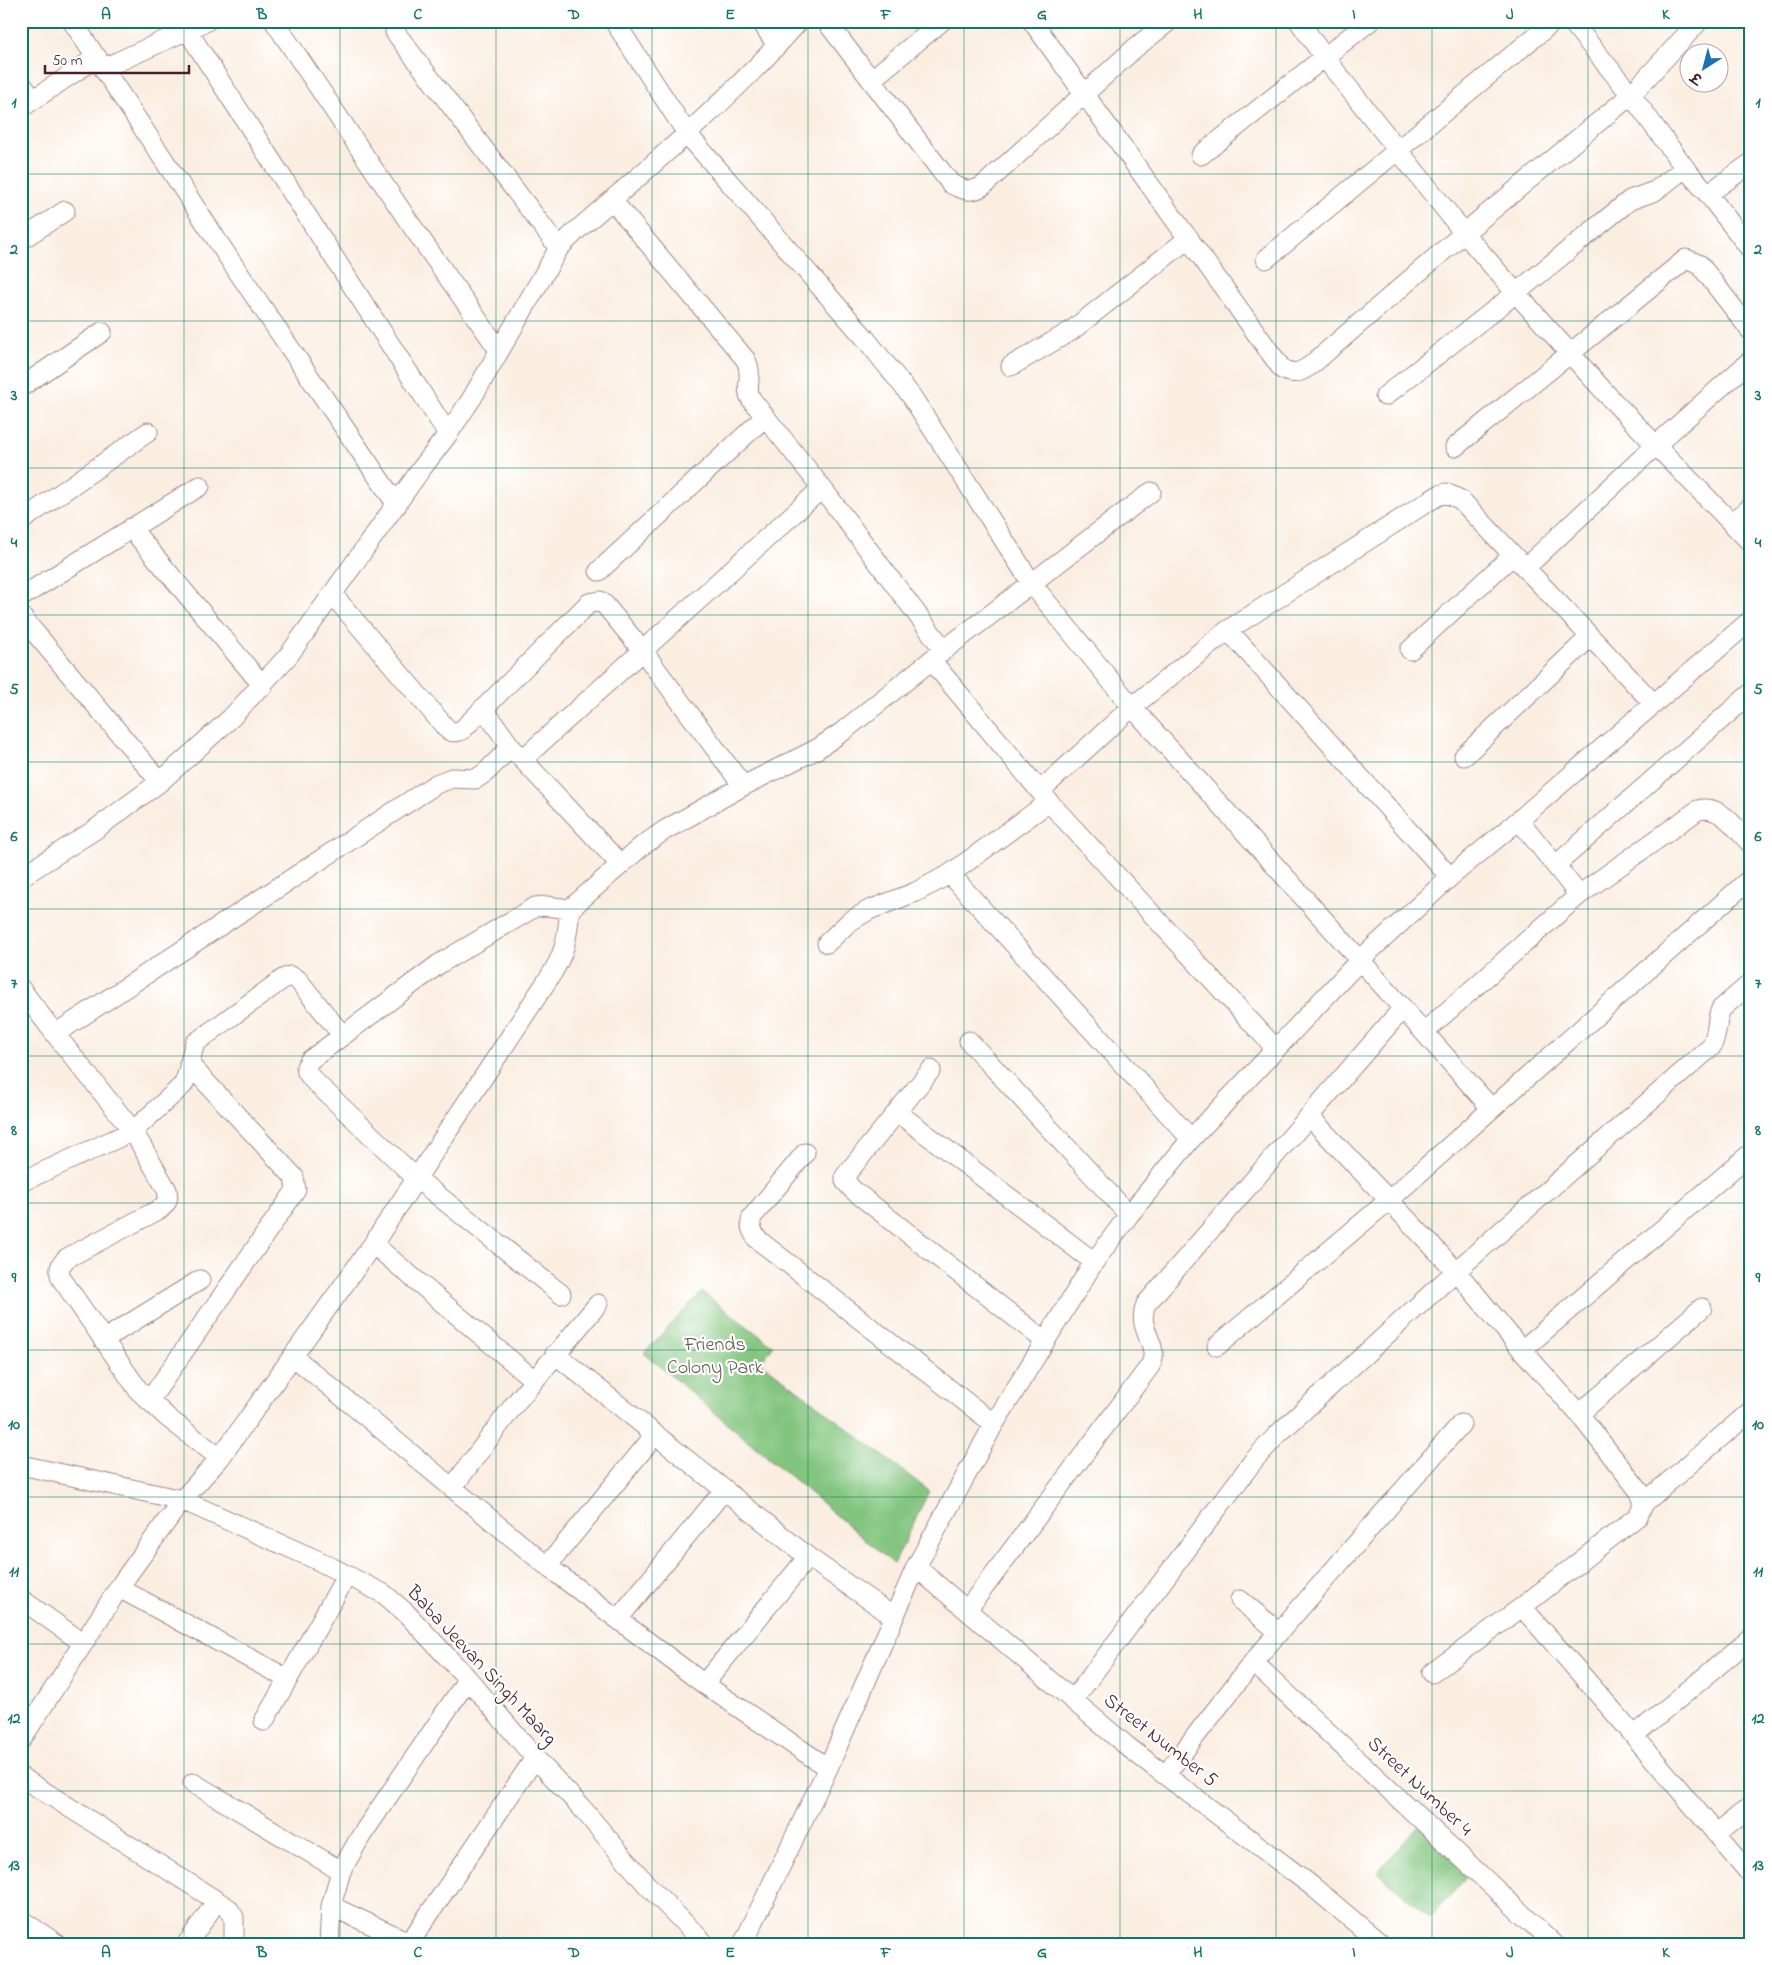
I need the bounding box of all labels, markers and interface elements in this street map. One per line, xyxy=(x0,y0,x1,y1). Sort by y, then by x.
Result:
text: A xyxy=(101,3,111,27)
text: B xyxy=(256,3,268,27)
text: C xyxy=(414,3,423,27)
text: D xyxy=(567,3,580,27)
text: E xyxy=(725,3,735,27)
text: F xyxy=(880,3,892,27)
text: G xyxy=(1037,3,1047,27)
text: H xyxy=(1193,3,1203,27)
text: I xyxy=(1352,3,1356,27)
text: J xyxy=(1506,3,1514,27)
text: K xyxy=(1662,3,1671,27)
scale bar xyxy=(45,42,189,74)
north arrow xyxy=(1680,42,1730,92)
text: 50 m xyxy=(52,50,83,72)
text: उ xyxy=(1686,65,1709,90)
text: 1 xyxy=(11,91,17,115)
text: 1 xyxy=(1755,91,1761,115)
text: 2 xyxy=(9,238,18,262)
text: 2 xyxy=(1753,238,1762,262)
text: 3 xyxy=(10,384,18,408)
text: 3 xyxy=(1754,384,1762,408)
text: 4 xyxy=(10,531,18,555)
text: 4 xyxy=(1754,531,1762,555)
text: 5 xyxy=(9,678,19,702)
text: 5 xyxy=(1753,678,1763,702)
text: 6 xyxy=(9,825,18,849)
text: 6 xyxy=(1753,825,1762,849)
text: 7 xyxy=(11,972,18,996)
text: 7 xyxy=(1755,972,1762,996)
text: 8 xyxy=(10,1119,17,1143)
text: 8 xyxy=(1754,1119,1761,1143)
text: 9 xyxy=(11,1266,17,1290)
text: 9 xyxy=(1755,1266,1761,1290)
park label: Friends Colony Park xyxy=(667,1331,764,1383)
text: 10 xyxy=(8,1413,20,1437)
text: 10 xyxy=(1752,1413,1764,1437)
text: 11 xyxy=(9,1560,20,1584)
text: 11 xyxy=(1753,1560,1764,1584)
street label: Baba Jeevan Singh Maarg xyxy=(398,1579,563,1753)
street label: Street Number 5 xyxy=(1097,1687,1223,1795)
text: 12 xyxy=(7,1707,21,1731)
text: 12 xyxy=(1751,1707,1765,1731)
street label: Street Number 4 xyxy=(1360,1730,1478,1844)
text: 13 xyxy=(8,1854,20,1878)
text: 13 xyxy=(1752,1854,1764,1878)
text: A xyxy=(101,1941,111,1965)
text: B xyxy=(256,1941,268,1965)
text: C xyxy=(414,1941,423,1965)
text: D xyxy=(567,1941,580,1965)
text: E xyxy=(725,1941,735,1965)
text: F xyxy=(880,1941,892,1965)
text: G xyxy=(1037,1941,1047,1965)
text: H xyxy=(1193,1941,1203,1965)
text: I xyxy=(1352,1941,1356,1965)
text: J xyxy=(1506,1941,1514,1965)
text: K xyxy=(1662,1941,1671,1965)

